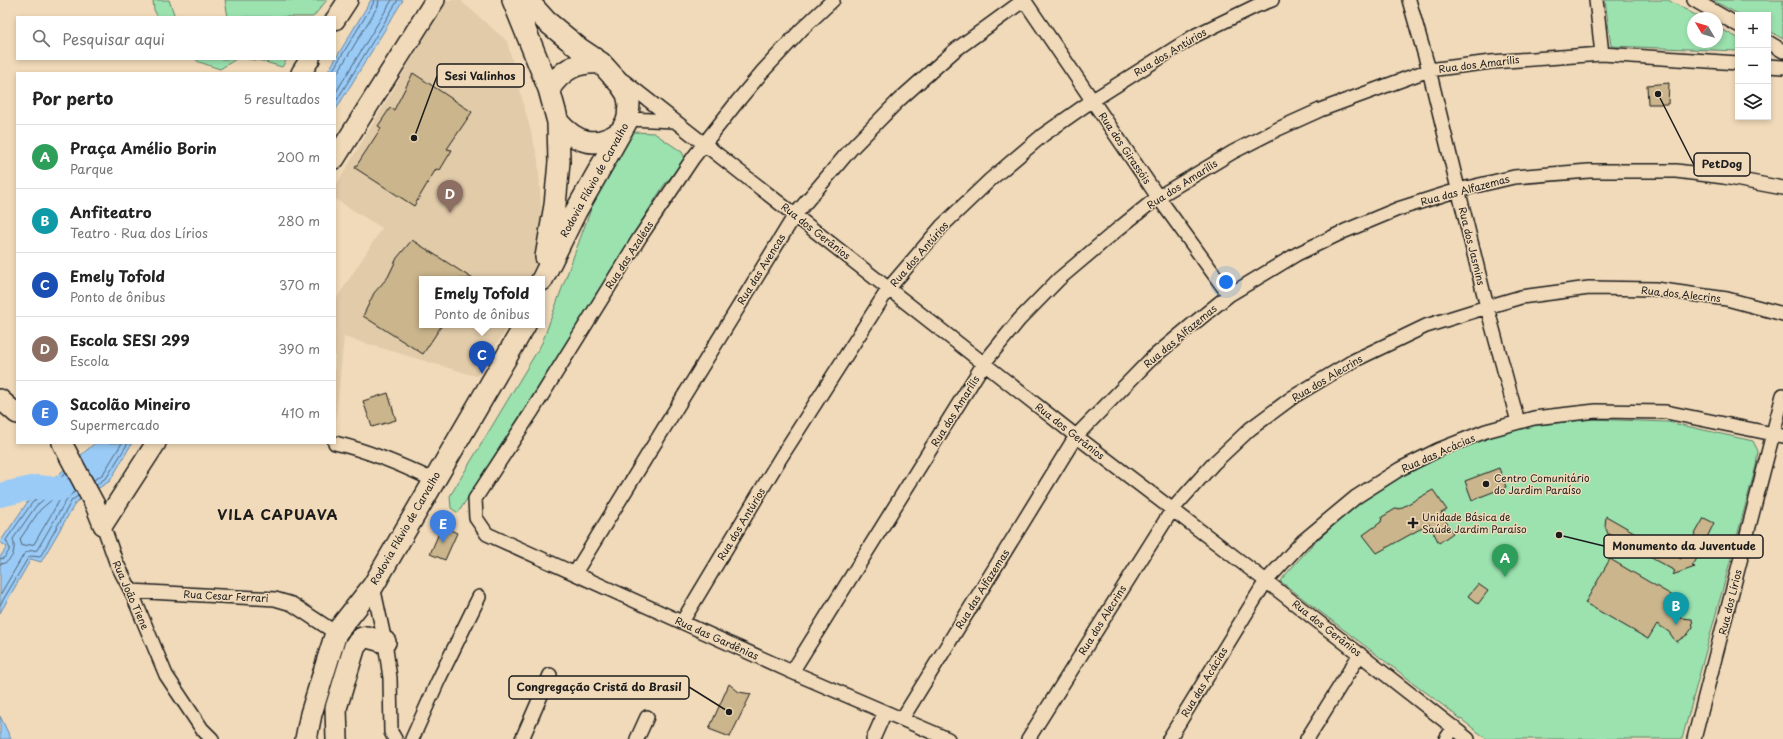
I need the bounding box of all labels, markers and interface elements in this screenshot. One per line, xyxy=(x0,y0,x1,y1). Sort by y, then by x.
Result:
north arrow xyxy=(1687,12,1723,48)
map controls xyxy=(1735,12,1771,120)
button: + xyxy=(1735,12,1771,48)
search box xyxy=(16,16,336,60)
street label: Rua dos Antúrios xyxy=(1131,24,1209,79)
icon: search xyxy=(30,27,52,49)
text: Pesquisar aqui xyxy=(62,27,165,50)
button: − xyxy=(1735,48,1771,84)
street label: Rua dos Amarílis xyxy=(1438,51,1521,76)
callout: Sesi Valinhos xyxy=(437,64,524,87)
text: Sesi Valinhos xyxy=(444,67,516,84)
button: layers xyxy=(1735,84,1771,120)
text: Por perto xyxy=(32,85,113,111)
text: 5 resultados xyxy=(243,89,320,108)
street label: Rua dos Girassóis xyxy=(1096,109,1155,187)
street label: Rodovia Flávio de Carvalho xyxy=(556,120,631,240)
text: Praça Amélio Borin xyxy=(70,136,217,159)
text: A xyxy=(40,147,50,166)
text: 200 m xyxy=(277,147,320,166)
callout: PetDog xyxy=(1694,153,1750,176)
street label: Rua dos Amarílis xyxy=(1144,155,1220,212)
text: PetDog xyxy=(1702,155,1742,172)
text: Parque xyxy=(70,159,113,178)
street label: Rua das Alfazemas xyxy=(1419,170,1511,209)
pin: D xyxy=(437,180,463,213)
street label: Rua dos Gerânios xyxy=(778,199,855,263)
text: Anfiteatro xyxy=(70,200,152,223)
street label: Rua dos Jasmins xyxy=(1455,205,1490,287)
text: B xyxy=(41,211,49,230)
text: 280 m xyxy=(278,211,320,230)
street label: Rua das Azaléas xyxy=(601,217,656,292)
street label: Rua dos Antúrios xyxy=(886,217,952,290)
text: Teatro · Rua dos Lírios xyxy=(70,223,208,242)
street label: Rua das Avencas xyxy=(733,230,789,307)
text: Emely Tofold xyxy=(70,264,165,287)
your location xyxy=(1216,272,1236,292)
text: C xyxy=(40,275,50,294)
text: 370 m xyxy=(279,275,320,294)
popup xyxy=(419,276,545,328)
text: Emely Tofold xyxy=(434,281,529,304)
street label: Rua dos Alecrins xyxy=(1640,282,1722,305)
text: Ponto de ônibus xyxy=(70,287,165,306)
street label: Rua das Alfazemas xyxy=(1140,300,1220,371)
text: Ponto de ônibus xyxy=(434,304,530,323)
text: Escola SESI 299 xyxy=(70,328,190,351)
text: D xyxy=(40,339,50,358)
text: 390 m xyxy=(278,339,320,358)
pin: C xyxy=(469,341,495,374)
street label: Rua dos Alecrins xyxy=(1289,350,1365,405)
text: Escola xyxy=(70,351,109,370)
street label: Rua dos Amarílis xyxy=(927,372,983,449)
text: Sacolão Mineiro xyxy=(70,392,190,415)
street label: Rua dos Gerânios xyxy=(1032,399,1109,463)
text: E xyxy=(41,403,49,422)
text: 410 m xyxy=(281,403,320,422)
text: Supermercado xyxy=(70,415,160,434)
street label: Rua das Acácias xyxy=(1399,429,1477,476)
street label: Rodovia Flávio de Carvalho xyxy=(366,468,443,587)
place label: Centro Comunitário do Jardim Paraíso xyxy=(1494,470,1590,497)
marker: Centro Comunitário do Jardim Paraíso xyxy=(1481,479,1491,489)
street label: Rua dos Antúrios xyxy=(713,484,768,563)
district label: VILA CAPUAVA xyxy=(217,504,339,525)
place label: Unidade Básica de Saúde Jardim Paraíso xyxy=(1422,509,1527,536)
pin: E xyxy=(430,510,456,543)
marker: Unidade Básica de Saúde Jardim Paraíso xyxy=(1407,517,1419,529)
callout: Monumento da Juventude xyxy=(1604,535,1763,558)
text: Monumento da Juventude xyxy=(1612,537,1756,554)
pin: A xyxy=(1492,544,1518,577)
street label: Rua das Alfazemas xyxy=(951,546,1012,632)
street label: Rua João Tiene xyxy=(109,558,154,632)
street label: Rua dos Lírios xyxy=(1714,567,1745,636)
street label: Rua dos Alecrins xyxy=(1074,581,1129,658)
street label: Rua Cesar Ferrari xyxy=(183,586,269,605)
pin: B xyxy=(1663,592,1689,625)
street label: Rua dos Gerânios xyxy=(1289,596,1366,660)
street label: Rua das Gardênias xyxy=(673,612,762,663)
street label: Rua das Acácias xyxy=(1177,644,1231,720)
callout: Congregação Cristã do Brasil xyxy=(509,676,689,699)
text: Congregação Cristã do Brasil xyxy=(516,678,682,695)

